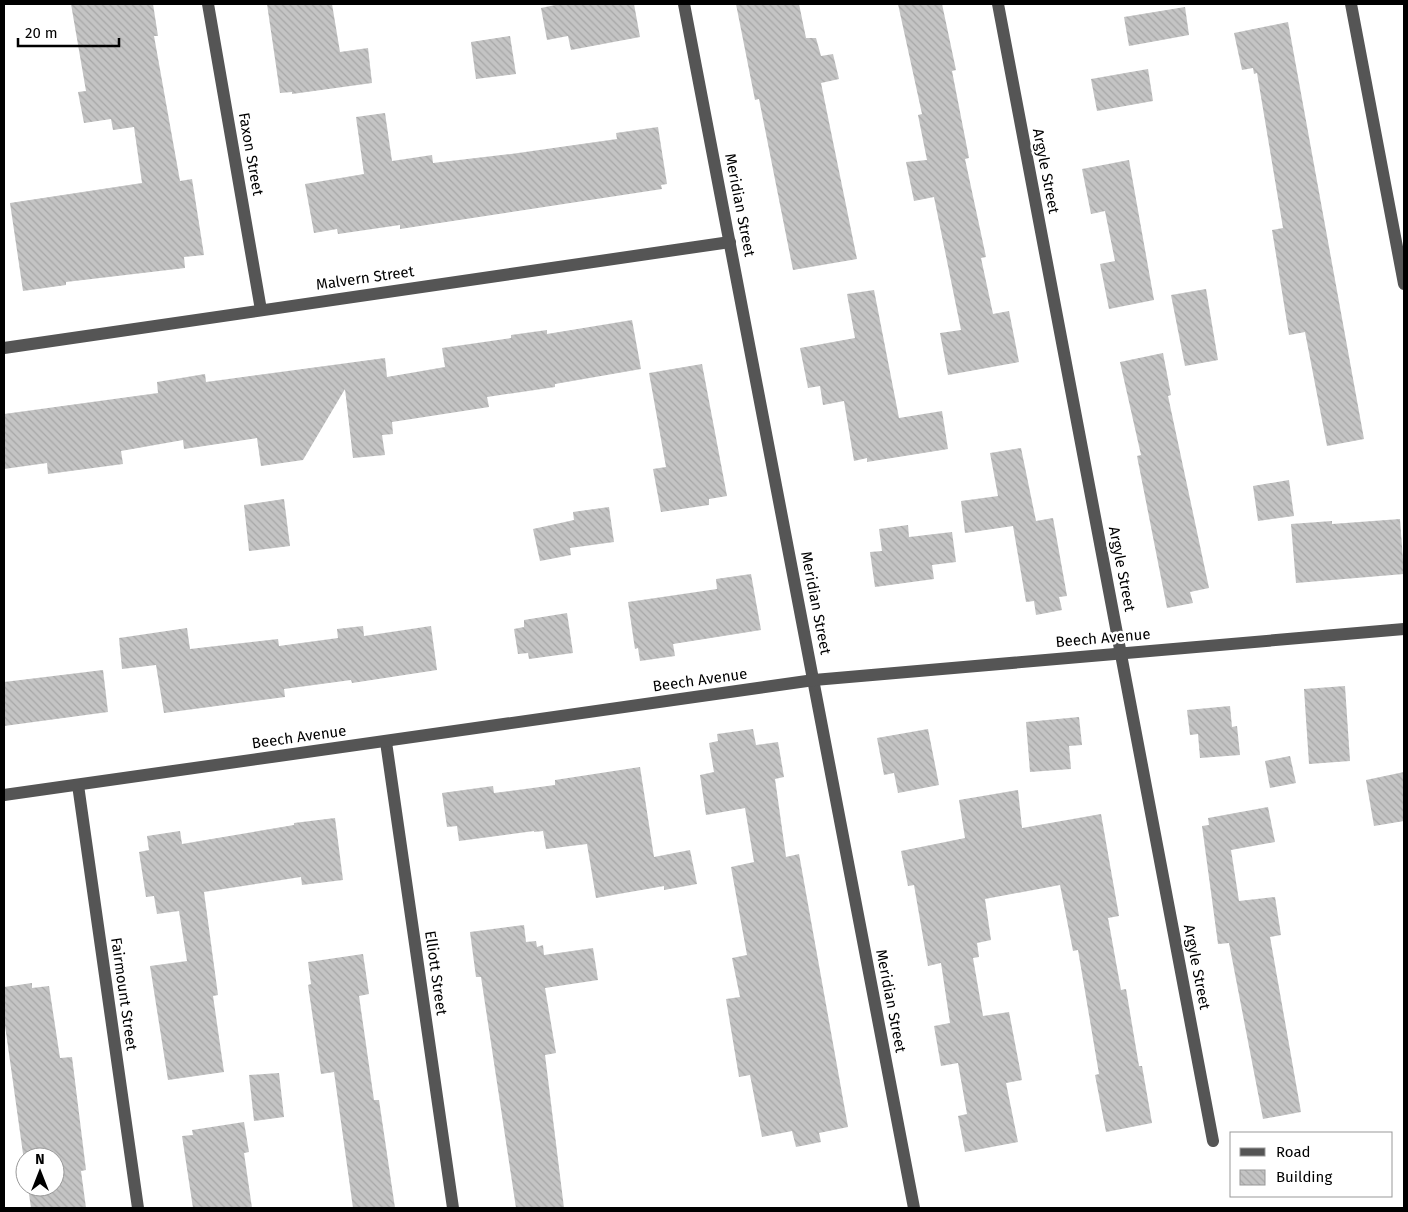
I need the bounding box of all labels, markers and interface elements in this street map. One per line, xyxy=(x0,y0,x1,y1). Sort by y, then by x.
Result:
scale bar xyxy=(18,15,119,47)
text: 20 m xyxy=(25,24,58,42)
street label: Faxon Street xyxy=(235,111,267,197)
street label: Argyle Street xyxy=(1029,127,1063,216)
street label: Meridian Street xyxy=(721,152,759,259)
street label: Malvern Street xyxy=(315,262,416,294)
street label: Argyle Street xyxy=(1105,525,1139,614)
street label: Meridian Street xyxy=(797,550,835,657)
street label: Beech Avenue xyxy=(1055,625,1151,651)
street label: Beech Avenue xyxy=(652,664,748,696)
street label: Beech Avenue xyxy=(251,721,347,753)
street label: Argyle Street xyxy=(1180,923,1214,1012)
street label: Elliott Street xyxy=(421,930,451,1017)
street label: Fairmount Street xyxy=(107,936,141,1052)
street label: Meridian Street xyxy=(872,948,910,1055)
legend xyxy=(1230,1132,1393,1197)
text: Road xyxy=(1276,1143,1311,1161)
north arrow xyxy=(15,1147,65,1197)
text: N xyxy=(35,1151,45,1168)
text: Building xyxy=(1276,1168,1332,1186)

